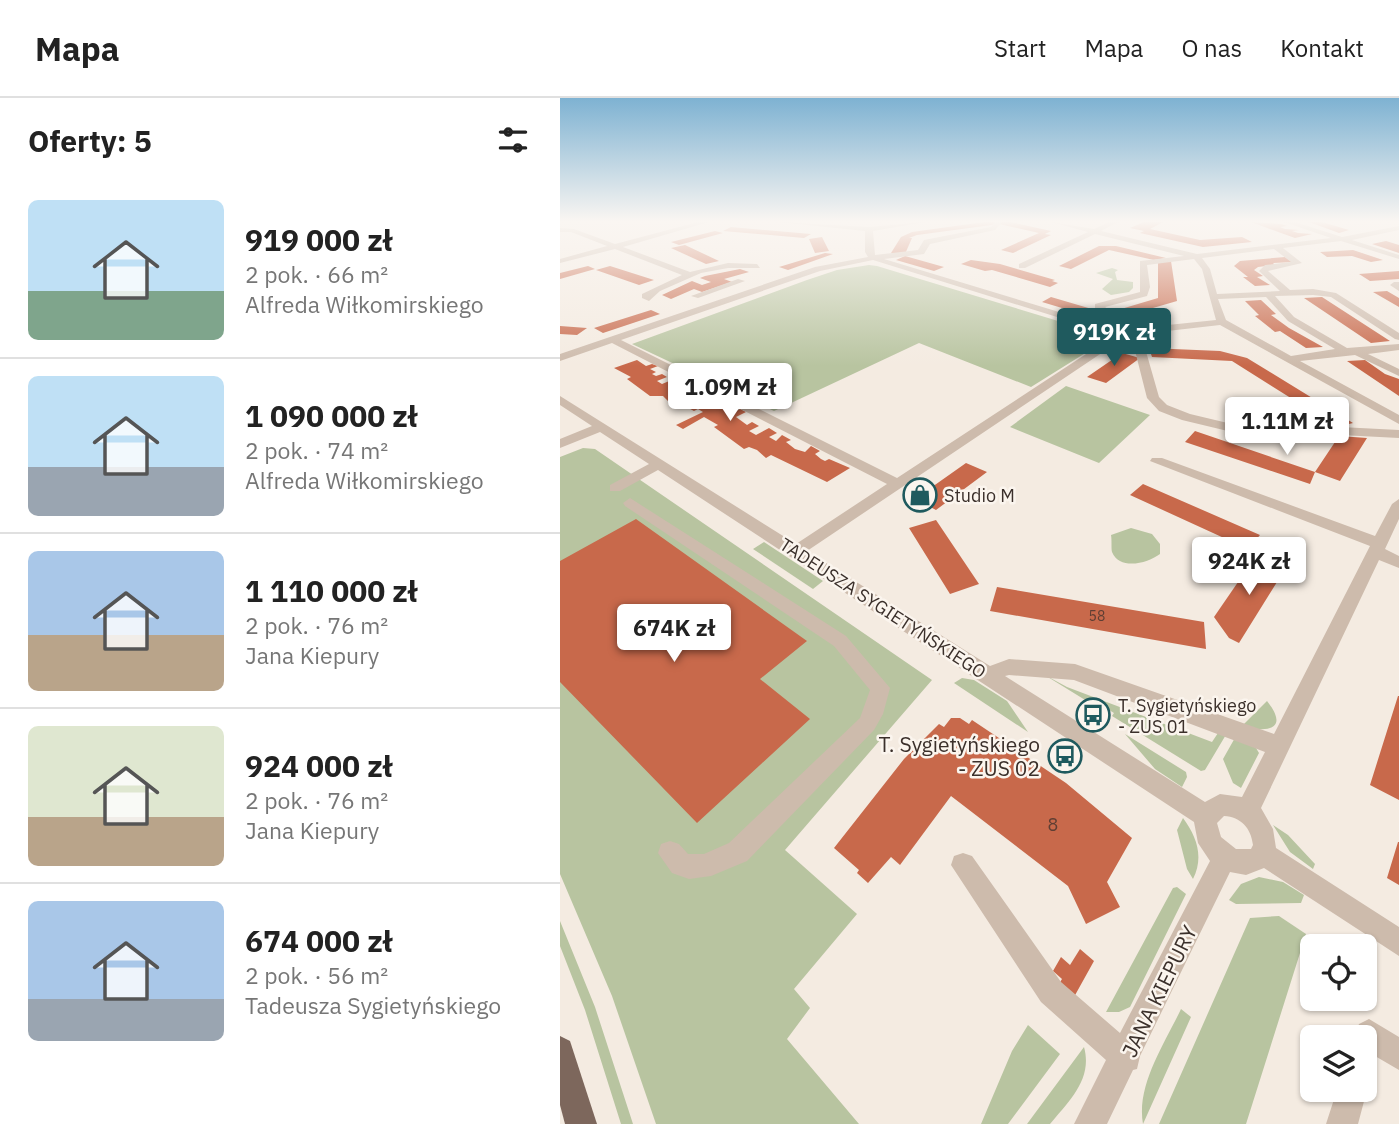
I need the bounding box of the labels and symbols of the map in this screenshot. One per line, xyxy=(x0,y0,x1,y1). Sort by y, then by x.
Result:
pin: 919K zł xyxy=(1049,308,1179,368)
pin: 1.09M zł xyxy=(658,364,802,423)
pin: 1.11M zł xyxy=(1215,398,1359,457)
shop icon: Studio M xyxy=(901,476,939,514)
place label: Studio M xyxy=(944,484,1015,507)
street label: TADEUSZA SYGIETYŃSKIEGO xyxy=(776,533,990,683)
pin: 924K zł xyxy=(1184,538,1314,597)
pin: 674K zł xyxy=(609,604,739,664)
house number: 58 xyxy=(1089,607,1105,625)
place label: T. Sygietyńskiego - ZUS 01 xyxy=(1118,694,1256,738)
bus stop icon: T. Sygietyńskiego - ZUS 01 xyxy=(1074,696,1112,734)
place label: T. Sygietyńskiego - ZUS 02 xyxy=(879,730,1040,782)
bus stop icon: T. Sygietyńskiego - ZUS 02 xyxy=(1046,737,1084,775)
house number: 8 xyxy=(1048,813,1058,836)
street label: JANA KIEPURY xyxy=(1115,920,1203,1062)

